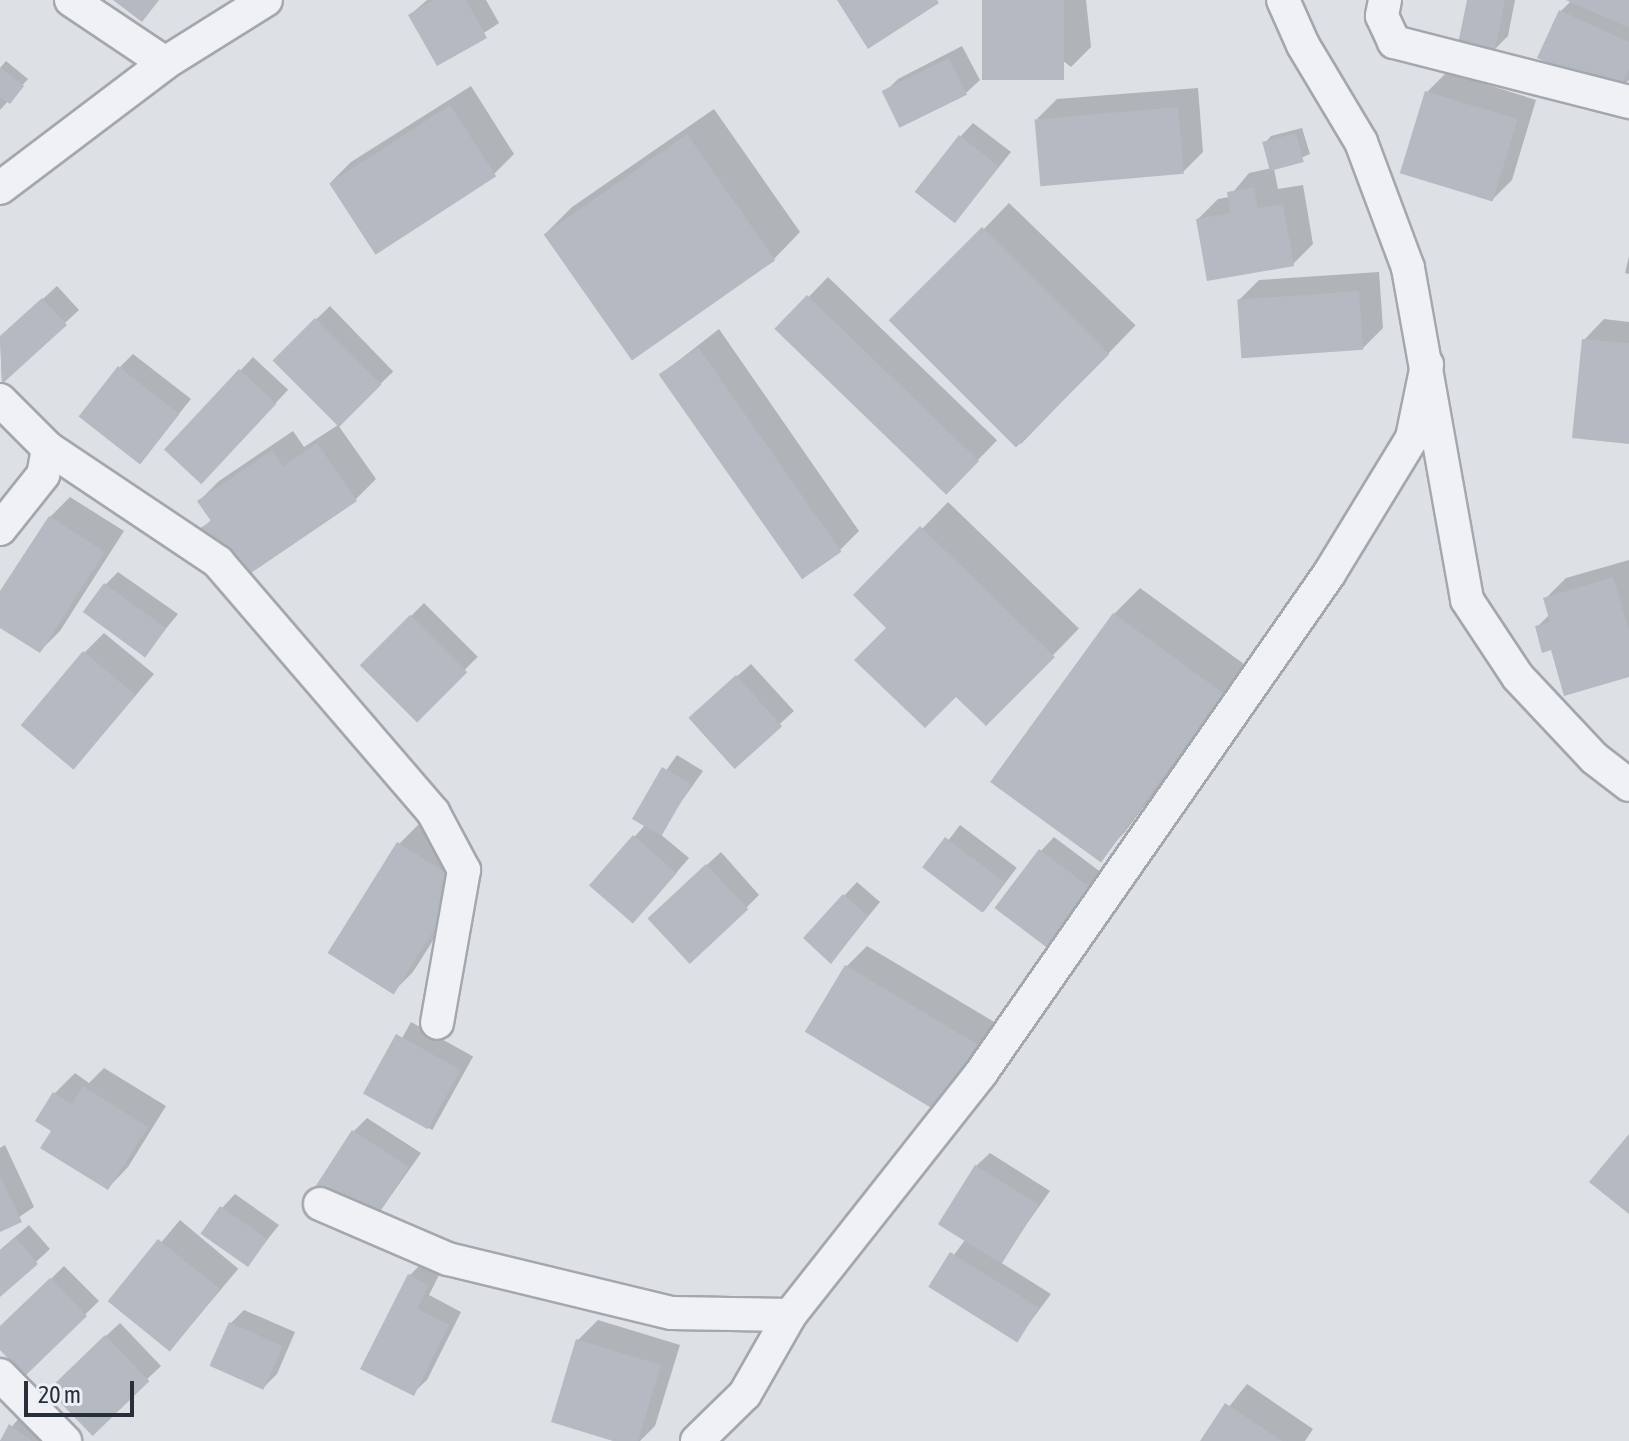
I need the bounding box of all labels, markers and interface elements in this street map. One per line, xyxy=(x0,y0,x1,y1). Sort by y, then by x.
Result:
scale bar xyxy=(28,1365,138,1415)
text: 20 m xyxy=(38,1381,81,1408)

